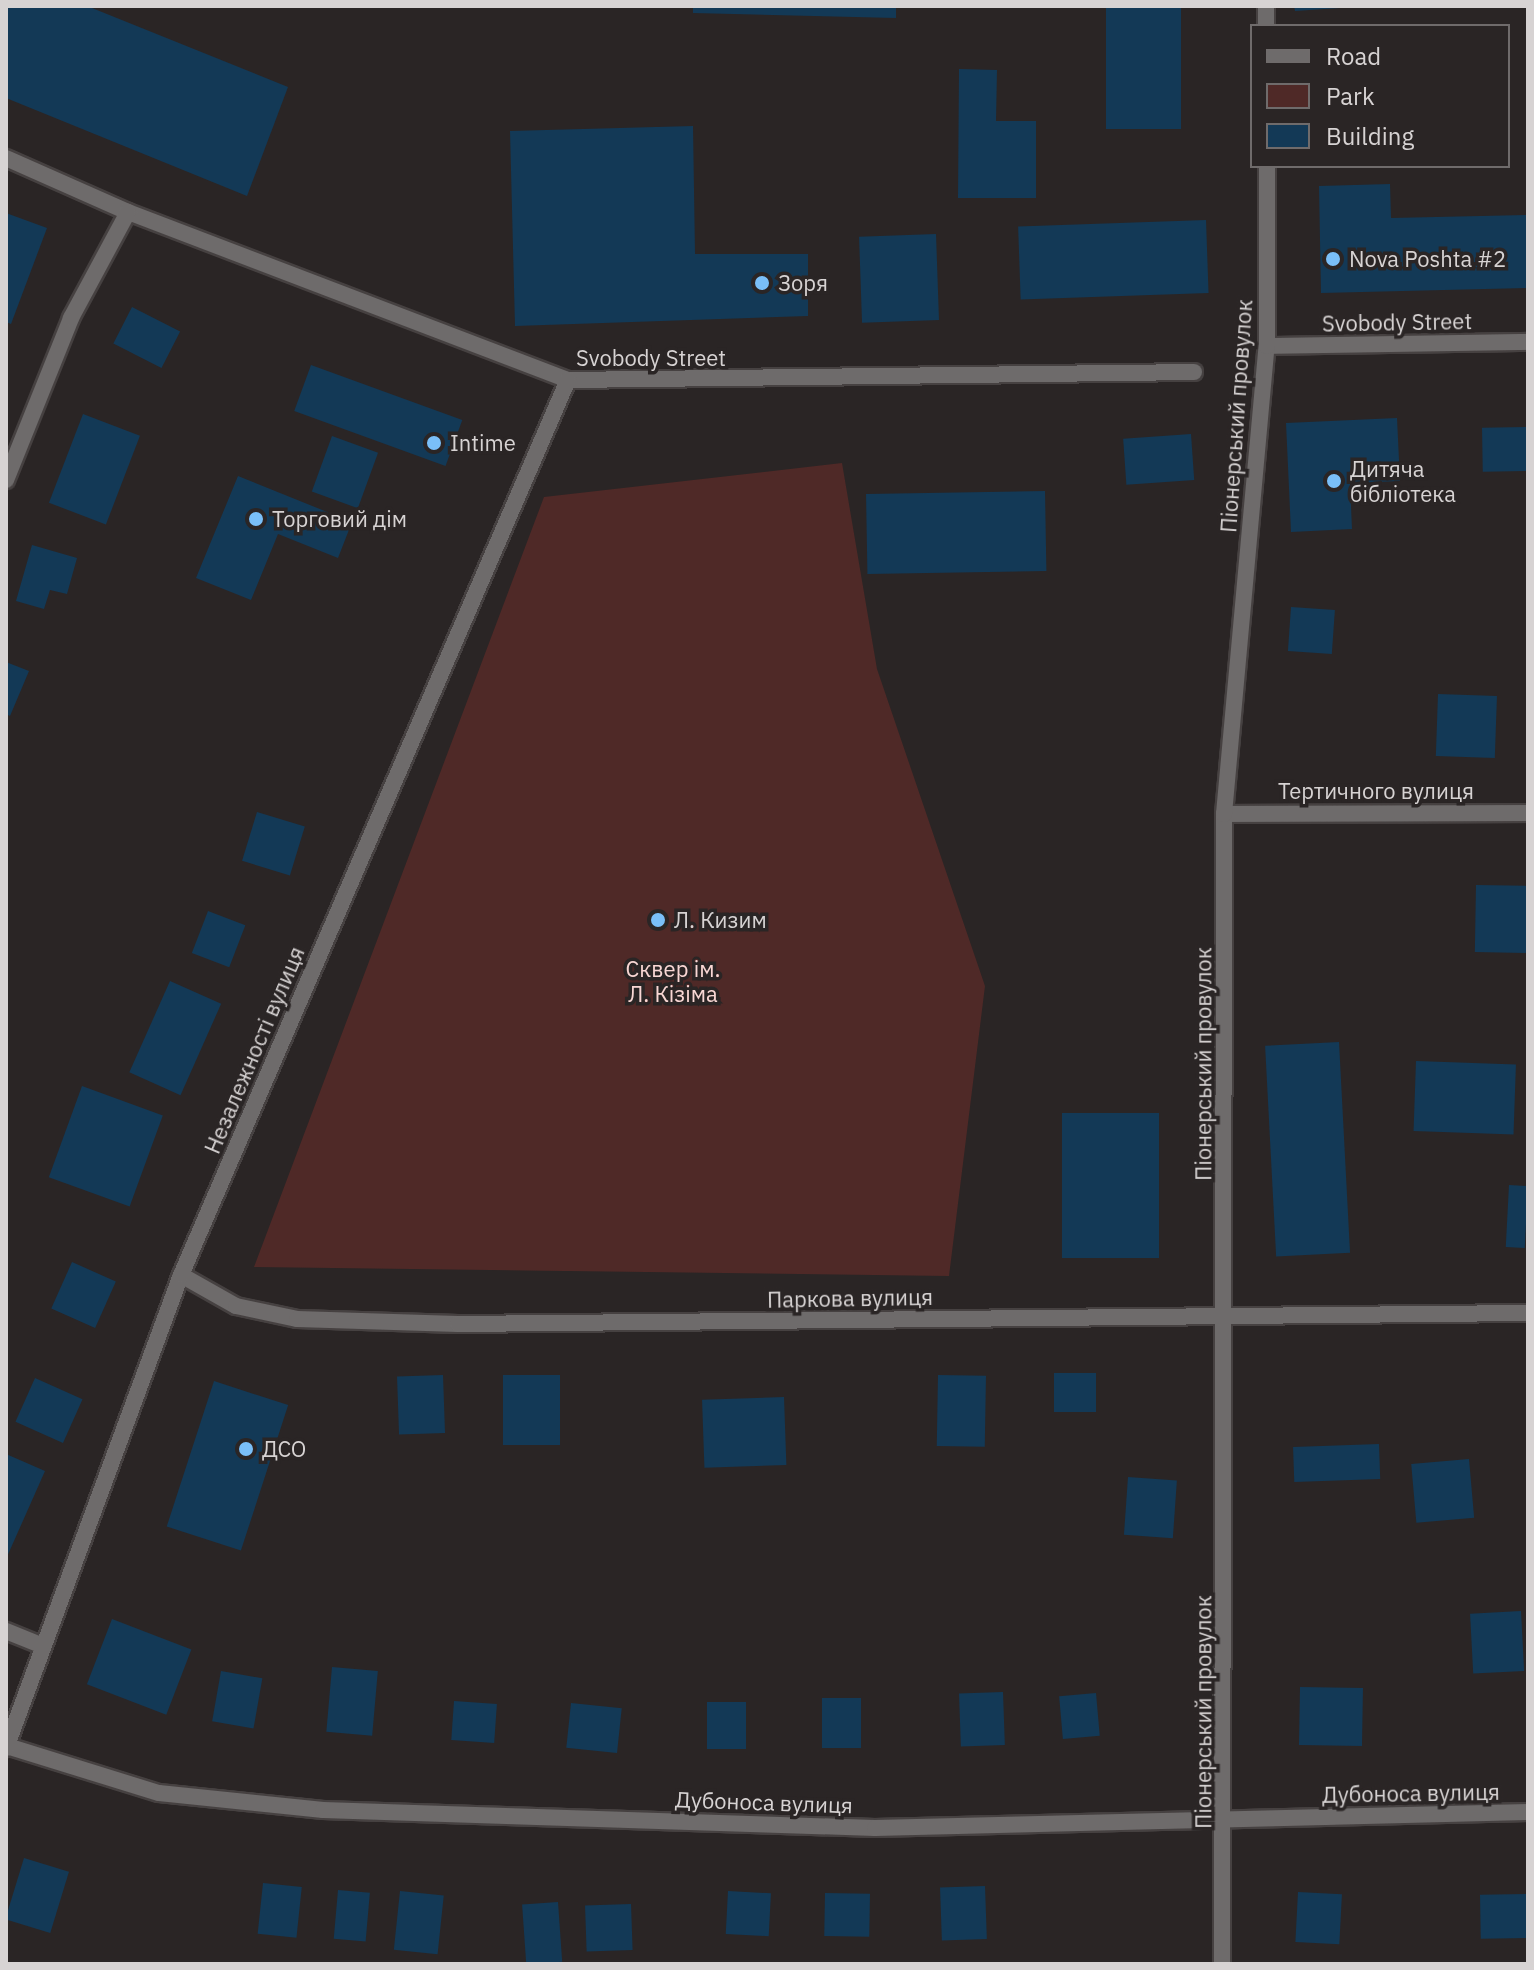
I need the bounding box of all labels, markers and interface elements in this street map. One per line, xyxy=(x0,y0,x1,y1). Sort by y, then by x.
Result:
legend xyxy=(1250,24,1510,168)
text: Road xyxy=(1326,40,1381,72)
text: Park xyxy=(1326,80,1375,112)
text: Building xyxy=(1326,120,1414,152)
place label: Nova Poshta #2 xyxy=(1349,246,1506,272)
marker: Nova Poshta #2 xyxy=(1324,250,1342,268)
place label: Зоря xyxy=(778,270,828,296)
marker: Зоря xyxy=(753,274,771,292)
street label: Піонерський провулок xyxy=(1215,298,1257,534)
street label: Svobody Street xyxy=(1322,307,1472,337)
street label: Svobody Street xyxy=(576,345,726,371)
place label: Intime xyxy=(450,430,516,456)
marker: Intime xyxy=(425,434,443,452)
place label: Дитяча бібліотека xyxy=(1350,455,1456,506)
marker: Дитяча бібліотека xyxy=(1325,472,1343,490)
place label: Торговий дім xyxy=(272,506,407,532)
marker: Торговий дім xyxy=(247,510,265,528)
street label: Тертичного вулиця xyxy=(1278,778,1474,804)
place label: Л. Кизим xyxy=(674,907,767,933)
marker: Л. Кизим xyxy=(649,911,667,929)
street label: Незалежності вулиця xyxy=(198,943,310,1157)
street label: Піонерський провулок xyxy=(1190,947,1216,1181)
park label: Сквер ім. Л. Кізіма xyxy=(626,955,720,1006)
street label: Паркова вулиця xyxy=(767,1283,933,1313)
place label: ДСО xyxy=(262,1436,306,1462)
marker: ДСО xyxy=(237,1440,255,1458)
street label: Піонерський провулок xyxy=(1190,1595,1216,1829)
street label: Дубоноса вулиця xyxy=(1322,1778,1500,1808)
street label: Дубоноса вулиця xyxy=(675,1786,853,1818)

